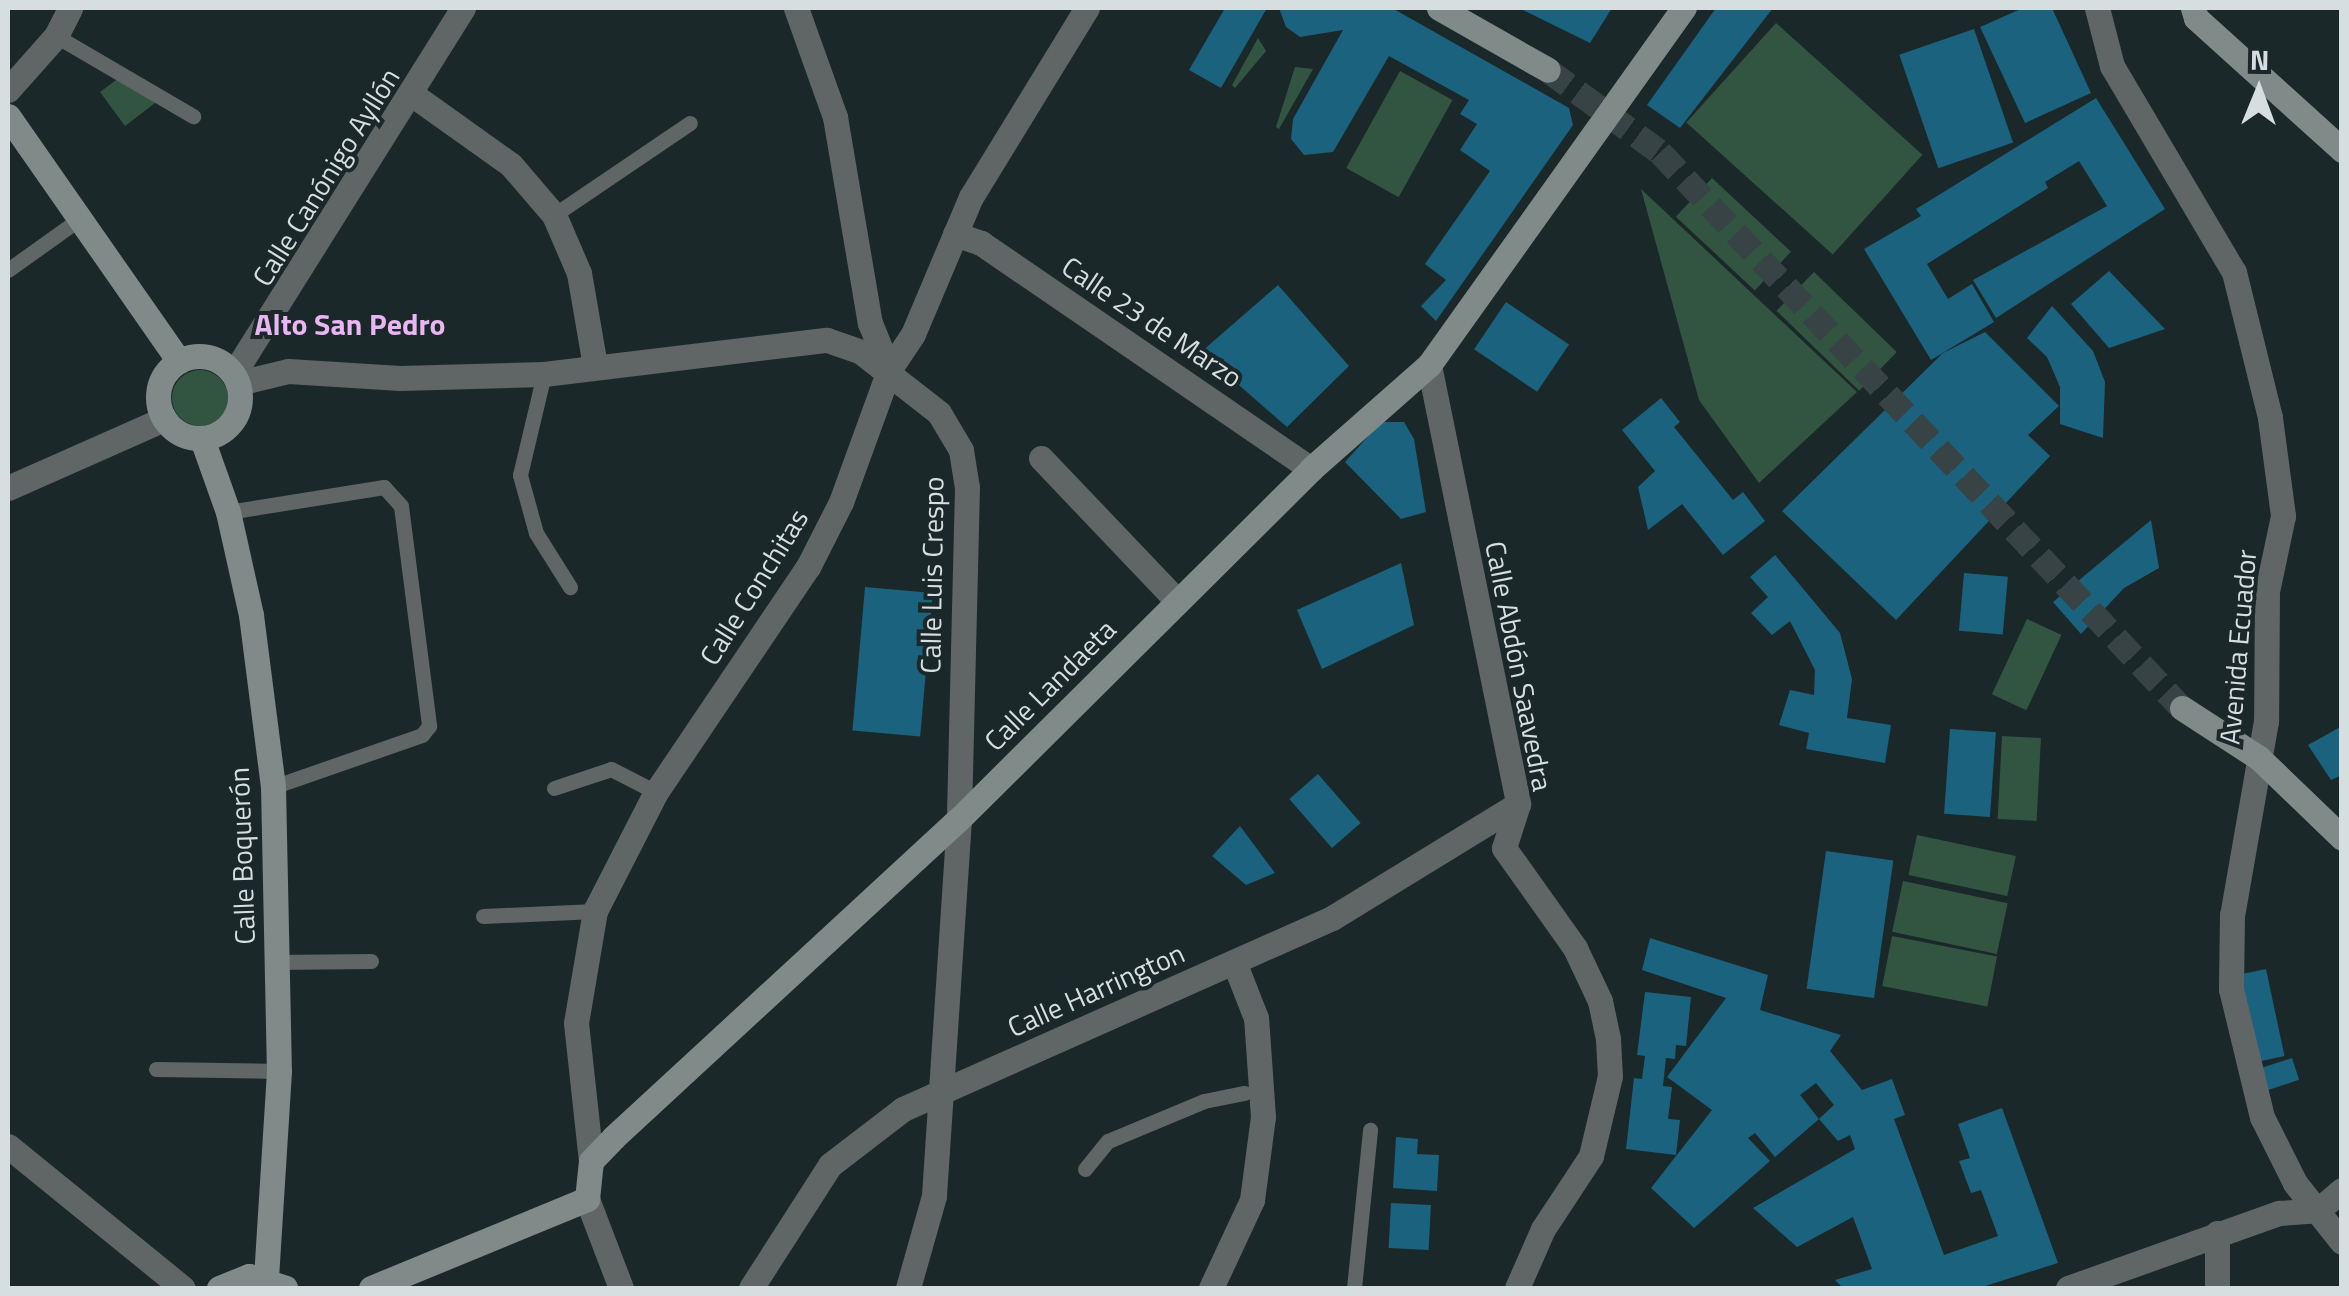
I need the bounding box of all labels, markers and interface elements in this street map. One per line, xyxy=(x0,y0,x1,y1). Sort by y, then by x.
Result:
text: N xyxy=(2249,38,2270,81)
north arrow xyxy=(2209,40,2309,140)
street label: Calle Canónigo Ayllón xyxy=(245,62,407,292)
street label: Calle 23 de Marzo xyxy=(1056,249,1248,395)
district label: Alto San Pedro xyxy=(254,306,446,342)
street label: Calle Luis Crespo xyxy=(913,476,951,674)
street label: Calle Conchitas xyxy=(693,503,815,671)
street label: Calle Abdón Saavedra xyxy=(1478,538,1560,794)
street label: Avenida Ecuador xyxy=(2213,548,2263,746)
street label: Calle Landaeta xyxy=(977,612,1123,758)
street label: Calle Boquerón xyxy=(222,767,262,945)
street label: Calle Harrington xyxy=(1002,936,1190,1044)

